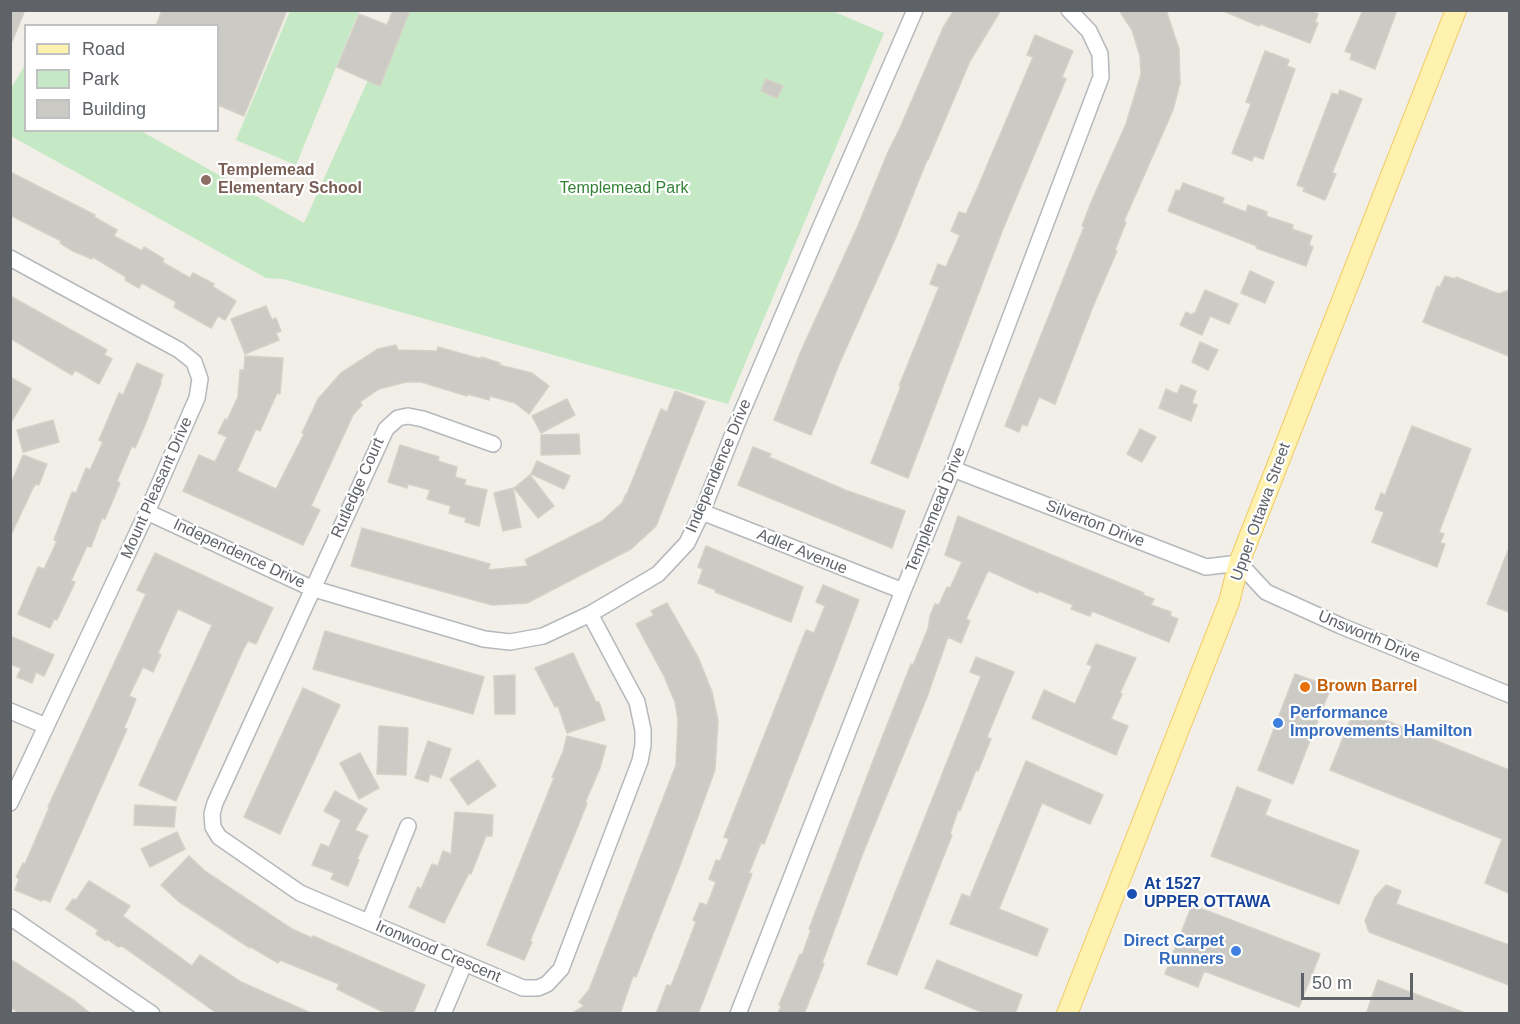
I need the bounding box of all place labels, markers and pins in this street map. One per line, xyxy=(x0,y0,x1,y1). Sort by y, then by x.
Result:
place label: Templemead Elementary School xyxy=(218,161,362,199)
marker: Templemead Elementary School xyxy=(199,173,213,187)
place label: Brown Barrel xyxy=(1317,677,1417,697)
marker: Brown Barrel xyxy=(1298,680,1312,694)
place label: Performance Improvements Hamilton xyxy=(1290,704,1472,742)
marker: Performance Improvements Hamilton xyxy=(1271,716,1285,730)
place label: At 1527 UPPER OTTAWA xyxy=(1144,875,1271,913)
marker: At 1527 UPPER OTTAWA xyxy=(1125,887,1139,901)
place label: Direct Carpet Runners xyxy=(1124,932,1224,970)
marker: Direct Carpet Runners xyxy=(1229,944,1243,958)

